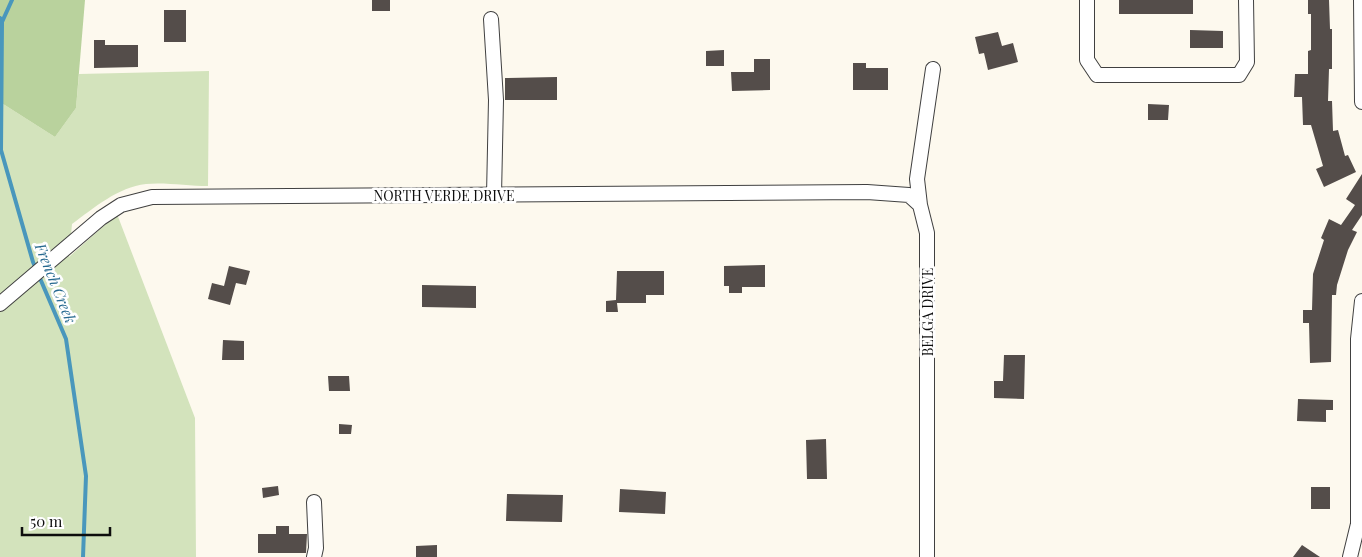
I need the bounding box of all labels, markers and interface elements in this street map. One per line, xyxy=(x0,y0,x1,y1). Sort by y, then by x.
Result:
street label: NORTH VERDE DRIVE xyxy=(374,186,514,205)
water label: French Creek xyxy=(30,239,81,326)
street label: BELGA DRIVE xyxy=(918,268,937,356)
scale bar xyxy=(22,504,110,536)
text: 50 m xyxy=(30,511,63,531)

